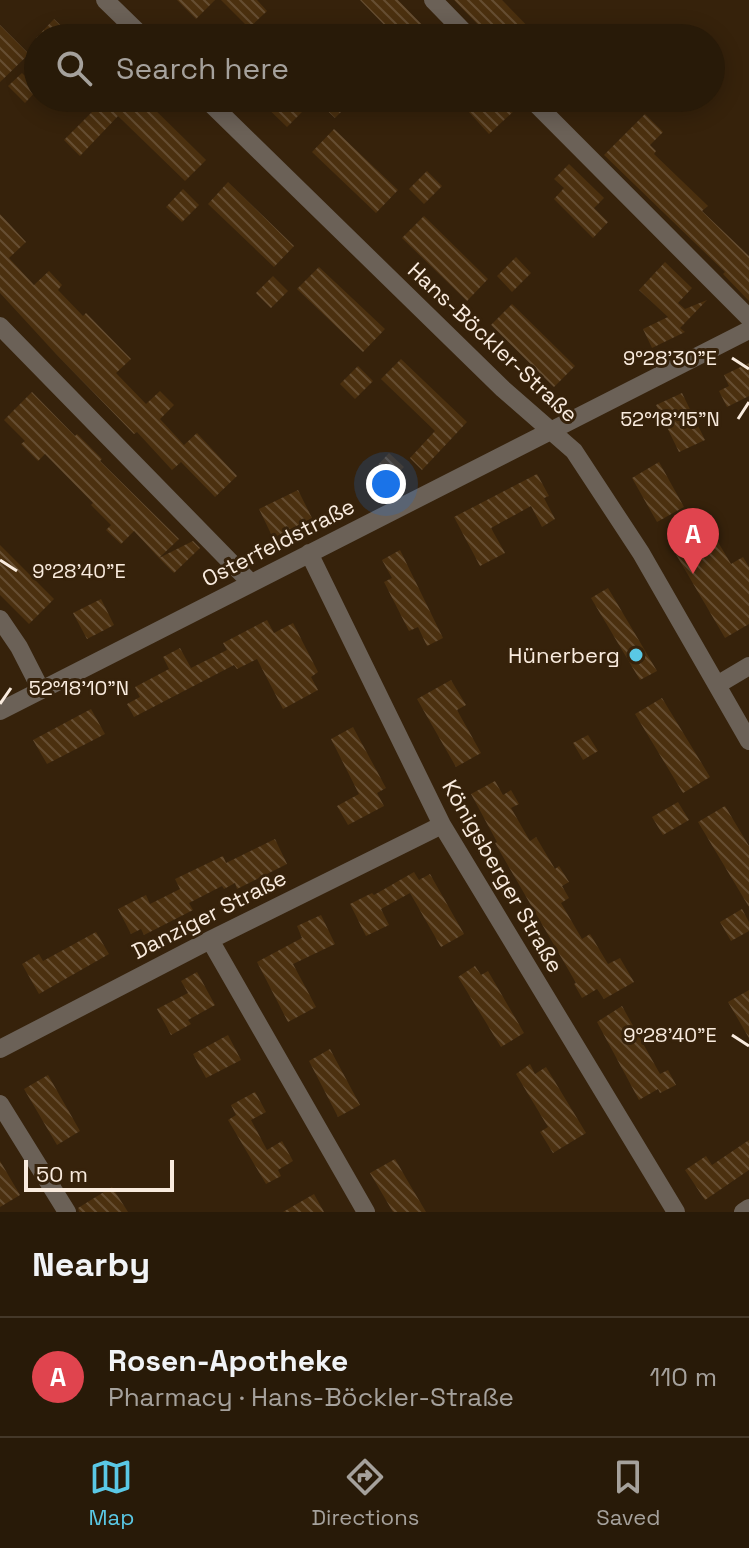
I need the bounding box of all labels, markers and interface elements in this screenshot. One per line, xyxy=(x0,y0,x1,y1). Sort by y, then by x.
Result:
search box xyxy=(24,24,725,112)
icon: search xyxy=(52,46,96,90)
text: Search here xyxy=(116,49,289,88)
street label: Hans-Böckler-Straße xyxy=(402,256,584,428)
text: 9°28'30"E xyxy=(623,345,717,371)
text: 52°18'15"N xyxy=(620,406,720,432)
your location xyxy=(366,464,406,504)
street label: Osterfeldstraße xyxy=(197,491,359,593)
pin: A xyxy=(667,508,719,574)
text: 9°28'40"E xyxy=(32,558,126,584)
place label: Hünerberg xyxy=(508,641,620,669)
marker: Hünerberg xyxy=(627,646,645,664)
text: 52°18'10"N xyxy=(29,675,129,701)
street label: Königsberger Straße xyxy=(436,774,570,978)
street label: Danziger Straße xyxy=(127,863,291,965)
text: 9°28'40"E xyxy=(623,1022,717,1048)
scale bar xyxy=(24,1156,174,1192)
text: 50 m xyxy=(36,1160,88,1188)
text: Nearby xyxy=(32,1243,150,1286)
text: Rosen-Apotheke xyxy=(108,1341,348,1380)
text: A xyxy=(50,1360,66,1394)
text: 110 m xyxy=(650,1360,717,1394)
text: Pharmacy · Hans-Böckler-Straße xyxy=(108,1380,514,1414)
tab: Map xyxy=(89,1455,134,1531)
tab: Directions xyxy=(311,1455,419,1531)
tab: Saved xyxy=(596,1455,660,1531)

